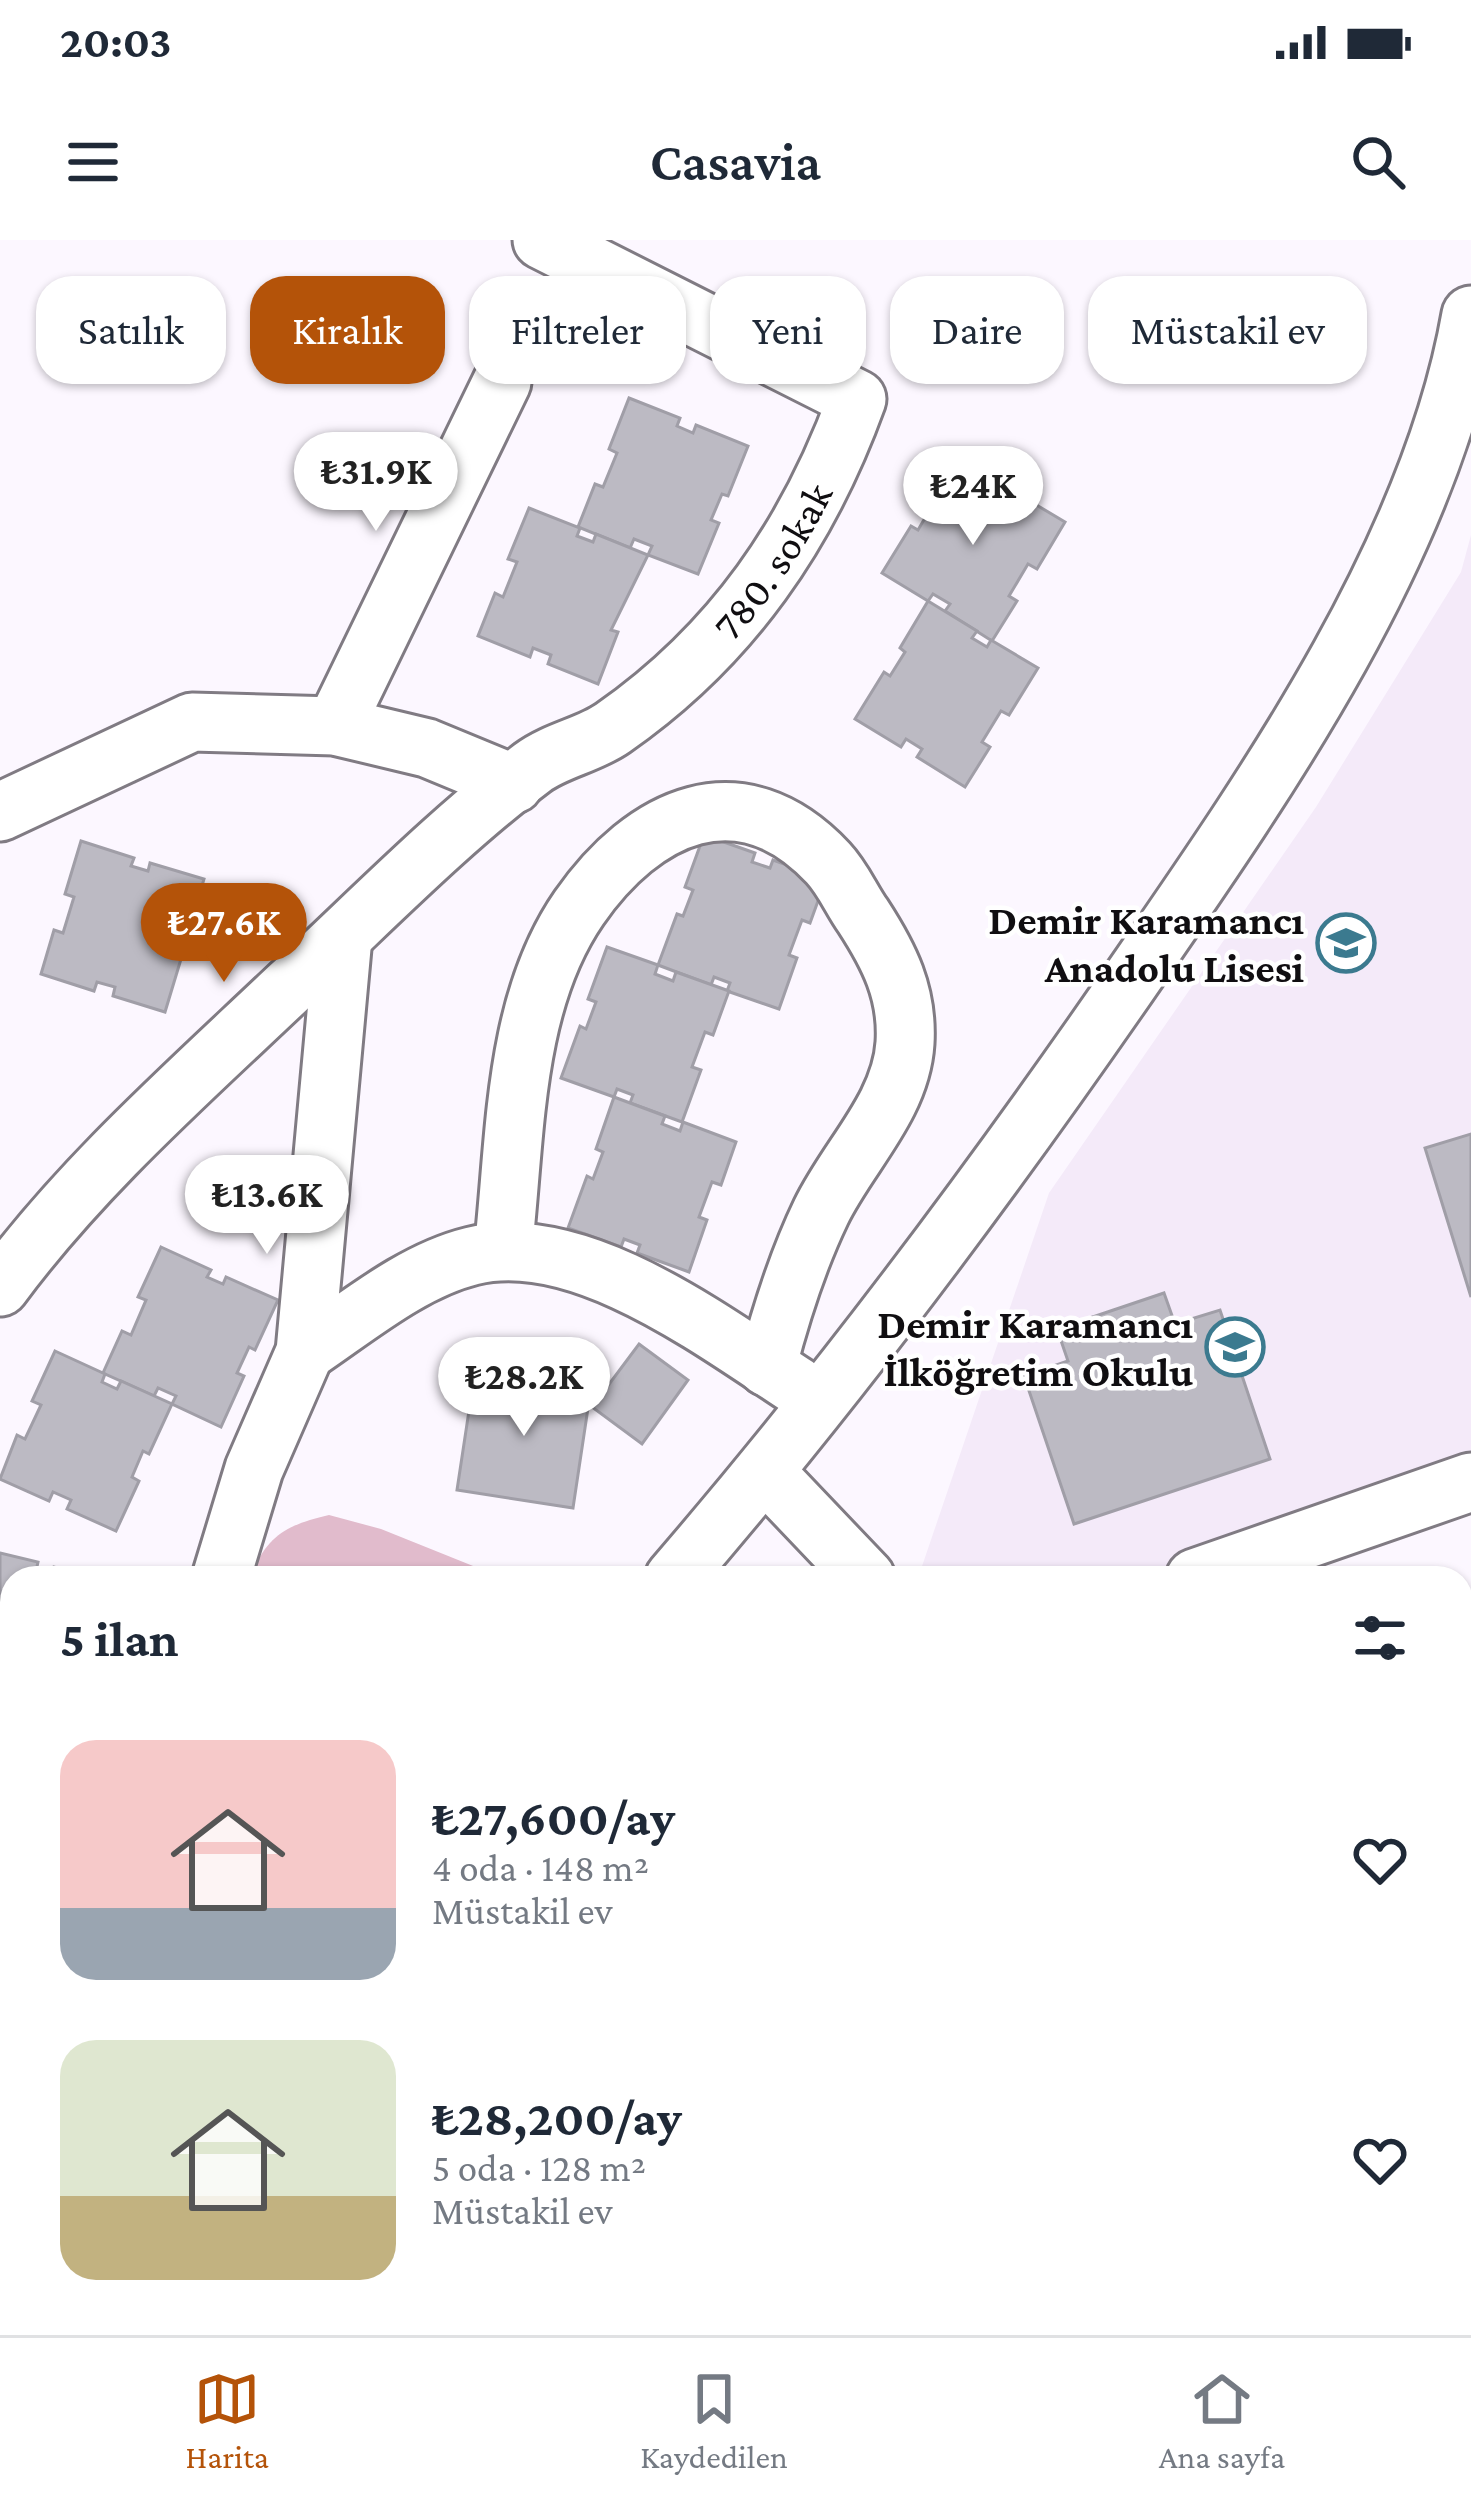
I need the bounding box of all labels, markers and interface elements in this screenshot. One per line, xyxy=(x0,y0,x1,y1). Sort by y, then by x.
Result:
text: 20:03 xyxy=(60,17,171,67)
icon: menu xyxy=(60,129,126,195)
icon: search xyxy=(1345,129,1411,195)
text: Casavia xyxy=(650,132,821,192)
chip: Satılık xyxy=(36,276,226,384)
chip: Kiralık xyxy=(250,276,445,384)
chip: Filtreler xyxy=(469,276,686,384)
chip: Yeni xyxy=(710,276,866,384)
chip: Daire xyxy=(890,276,1064,384)
chip: Müstakil ev xyxy=(1088,276,1367,384)
pin: ₺31.9K xyxy=(278,432,474,534)
pin: ₺24K xyxy=(902,446,1044,548)
text: ₺31.9K xyxy=(321,449,431,492)
text: ₺24K xyxy=(930,463,1016,506)
street label: 780. sokak xyxy=(703,475,841,649)
pin: ₺27.6K xyxy=(126,883,322,985)
place label: Demir Karamancı Anadolu Lisesi xyxy=(988,896,1304,991)
text: ₺27.6K xyxy=(168,900,280,943)
school or university icon: Demir Karamancı Anadolu Lisesi xyxy=(1315,912,1377,974)
pin: ₺13.6K xyxy=(169,1155,365,1257)
text: ₺13.6K xyxy=(212,1172,322,1215)
place label: Demir Karamancı İlköğretim Okulu xyxy=(877,1300,1193,1395)
school or university icon: Demir Karamancı İlköğretim Okulu xyxy=(1204,1316,1266,1378)
pin: ₺28.2K xyxy=(426,1337,622,1439)
text: ₺28.2K xyxy=(465,1354,583,1397)
icon: filters xyxy=(1347,1605,1413,1671)
text: 5 ilan xyxy=(60,1610,179,1667)
icon: home xyxy=(156,1788,300,1932)
text: ₺27,600/ay xyxy=(432,1789,675,1846)
icon: heart xyxy=(1347,1827,1413,1893)
text: 4 oda · 148 m² xyxy=(432,1846,649,1889)
text: Müstakil ev xyxy=(432,1889,613,1932)
icon: home xyxy=(156,2088,300,2232)
text: ₺28,200/ay xyxy=(432,2089,682,2146)
icon: heart xyxy=(1347,2127,1413,2193)
text: 5 oda · 128 m² xyxy=(432,2146,646,2189)
text: Müstakil ev xyxy=(432,2189,613,2232)
tab: Harita xyxy=(186,2366,269,2475)
tab: Kaydedilen xyxy=(640,2366,788,2475)
tab: Ana sayfa xyxy=(1159,2366,1285,2475)

